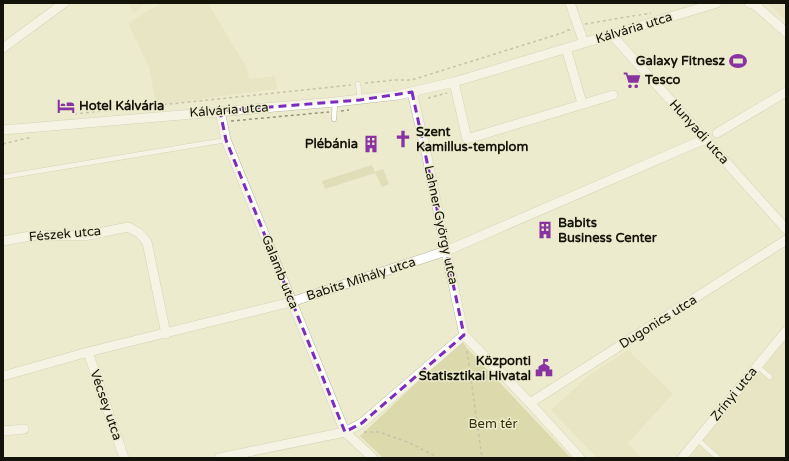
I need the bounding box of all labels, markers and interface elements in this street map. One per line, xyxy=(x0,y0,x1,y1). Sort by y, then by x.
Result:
street label: Kálvária utca xyxy=(594,9,674,47)
sports icon: Galaxy Fitnesz xyxy=(728,51,748,71)
place label: Galaxy Fitnesz xyxy=(636,53,726,69)
supermarket icon: Tesco xyxy=(622,70,642,90)
place label: Tesco xyxy=(644,72,681,88)
hotel icon: Hotel Kálvária xyxy=(56,96,76,116)
street label: Hunyadi utca xyxy=(666,96,732,168)
place label: Hotel Kálvária xyxy=(79,98,164,114)
street label: Kálvária utca xyxy=(189,99,269,121)
place label: Szent Kamillus-templom xyxy=(416,124,528,155)
church icon: Szent Kamillus-templom xyxy=(393,129,413,149)
building icon: Plébánia xyxy=(361,134,381,154)
place label: Plébánia xyxy=(305,136,358,152)
street label: Lahner György utca xyxy=(421,164,461,286)
place label: Babits Business Center xyxy=(558,215,658,246)
building icon: Babits Business Center xyxy=(535,220,555,240)
street label: Fészek utca xyxy=(28,223,102,245)
street label: Galamb utca xyxy=(258,233,302,311)
street label: Babits Mihály utca xyxy=(304,254,418,304)
street label: Dugonics utca xyxy=(616,292,700,352)
place label: Központi Statisztikai Hivatal xyxy=(419,353,531,384)
public building icon: Központi Statisztikai Hivatal xyxy=(534,358,554,378)
street label: Zrínyi utca xyxy=(707,364,761,424)
street label: Vécsey utca xyxy=(86,368,126,442)
park label: Bem tér xyxy=(469,416,517,432)

